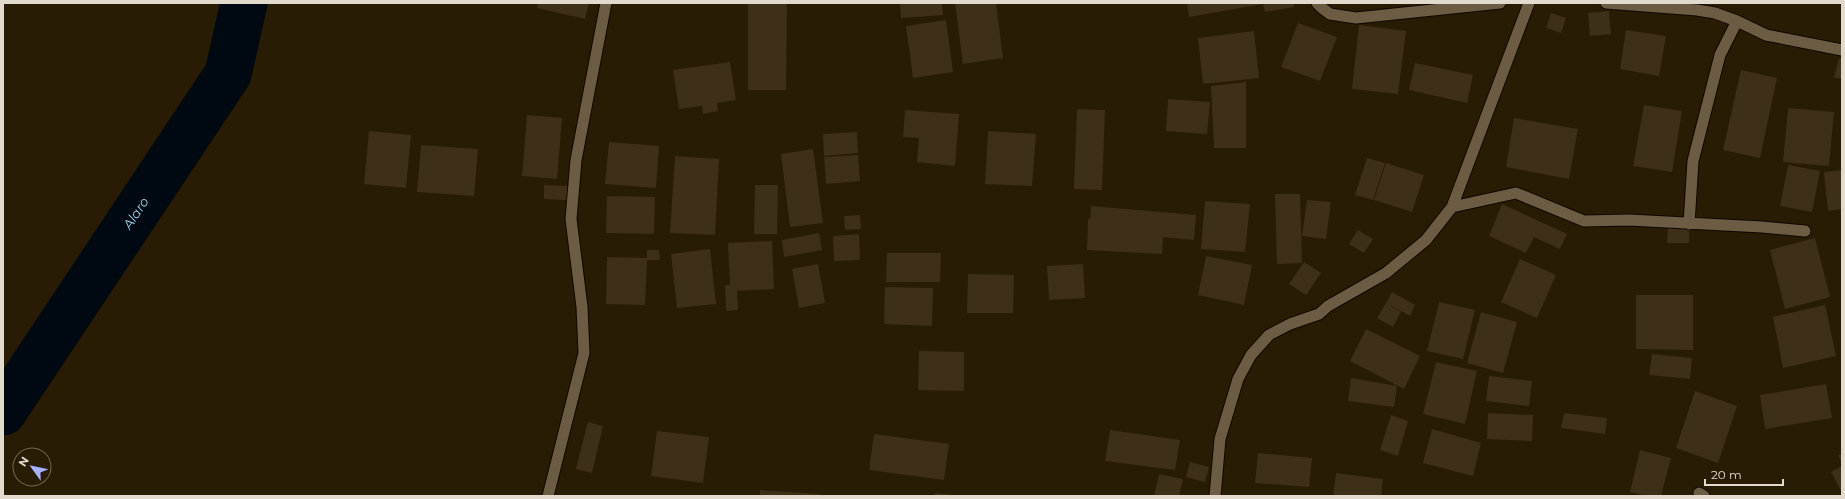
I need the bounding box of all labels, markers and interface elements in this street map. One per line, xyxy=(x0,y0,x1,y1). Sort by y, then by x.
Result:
water label: Alaro xyxy=(119,194,152,233)
north arrow xyxy=(12,447,52,487)
text: N xyxy=(15,454,32,469)
scale bar xyxy=(1705,461,1783,487)
text: 20 m xyxy=(1711,467,1742,482)

